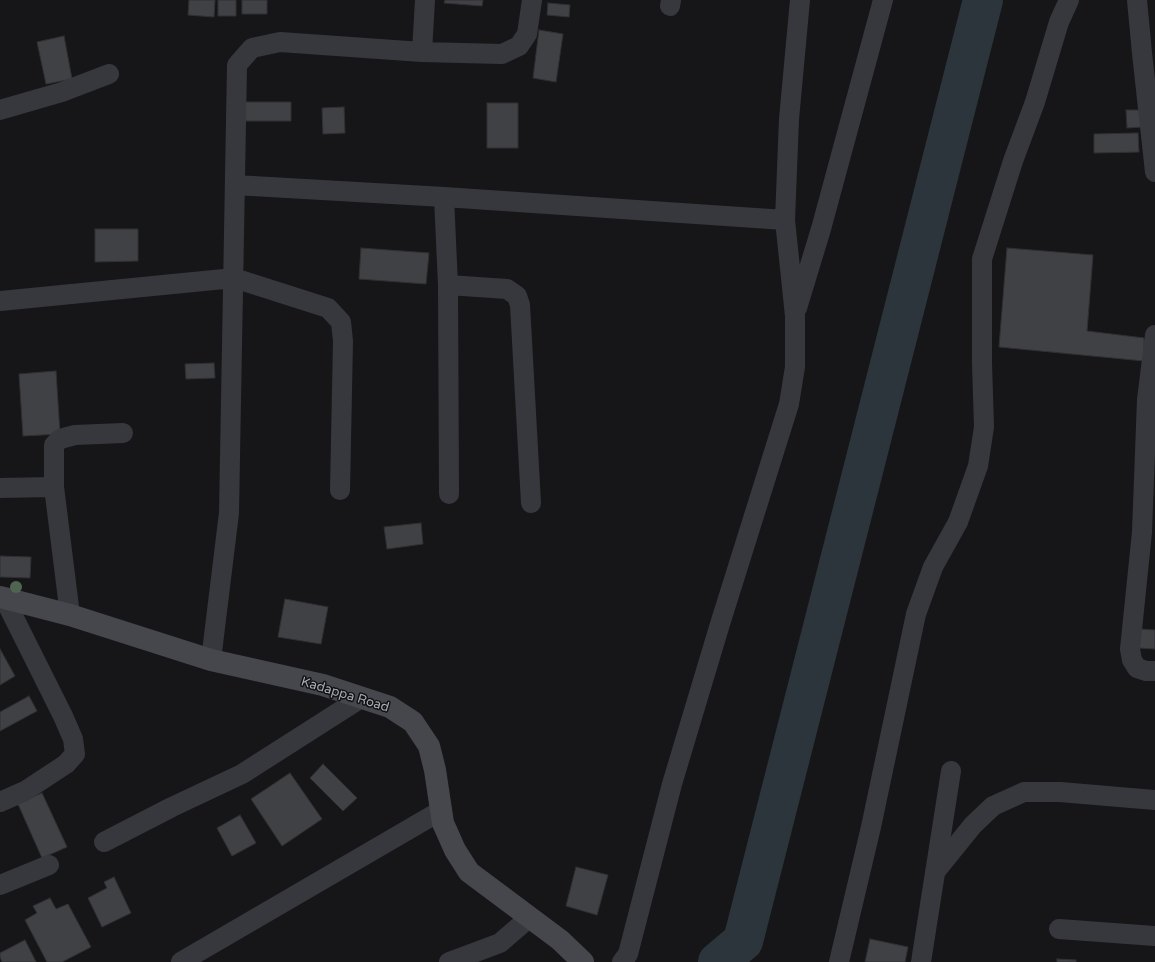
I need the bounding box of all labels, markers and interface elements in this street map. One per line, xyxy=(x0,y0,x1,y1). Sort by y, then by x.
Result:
street label: Kadappa Road xyxy=(299,674,391,716)

